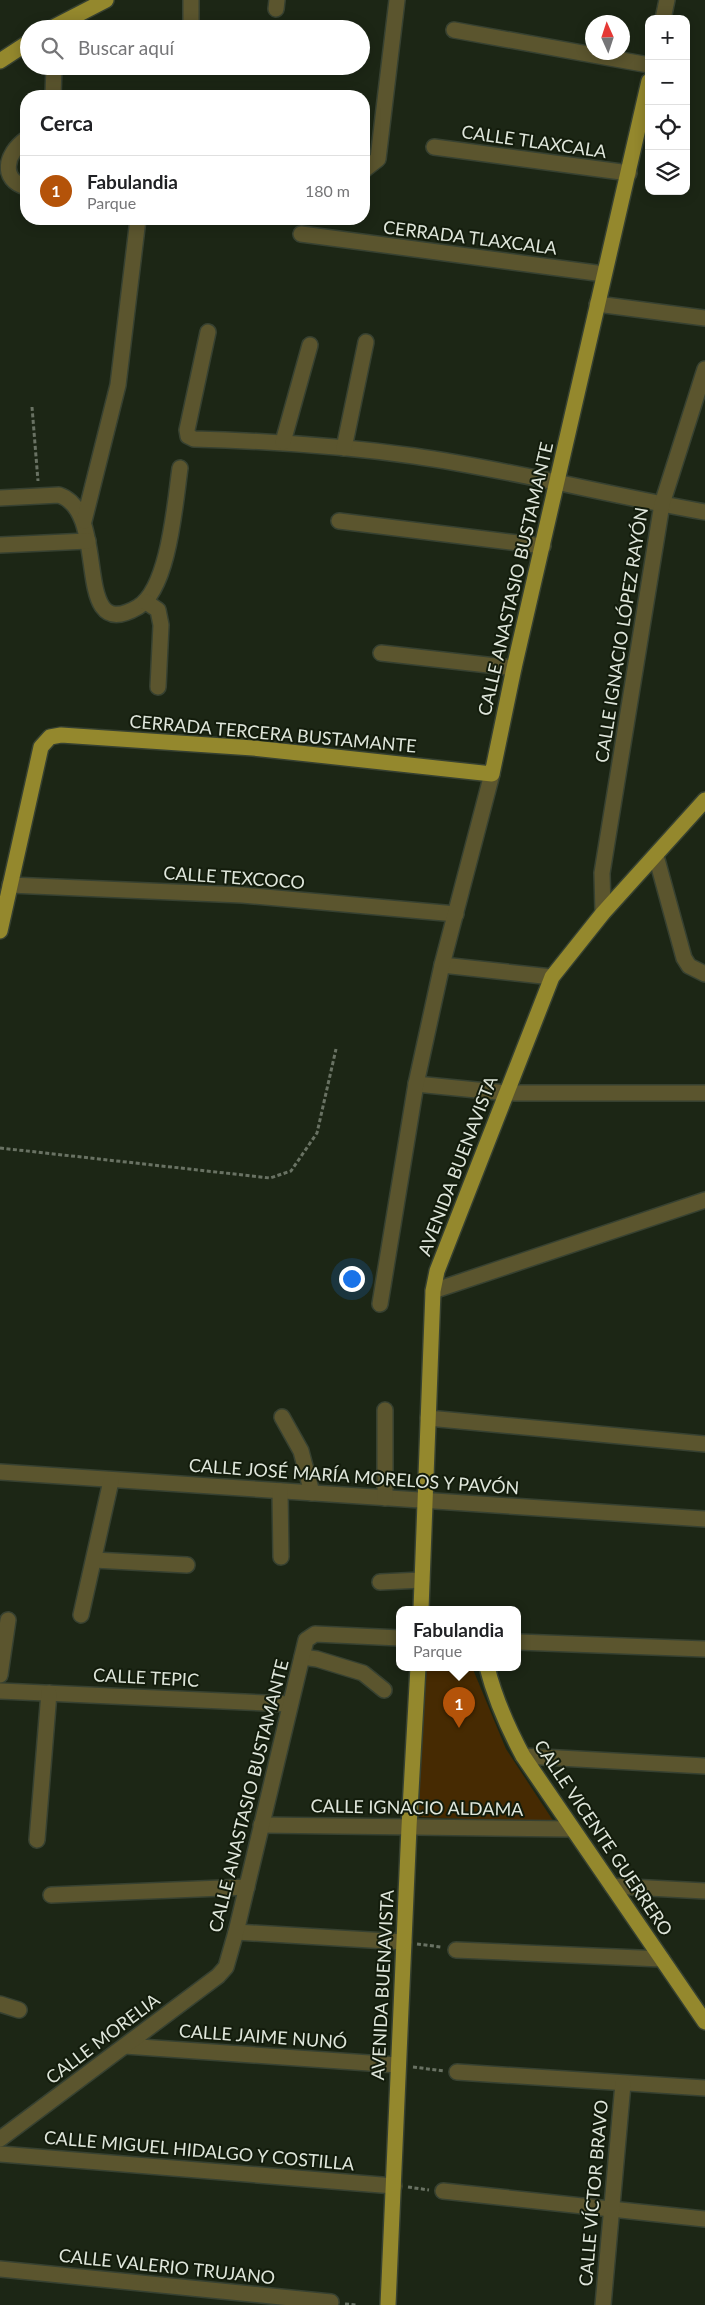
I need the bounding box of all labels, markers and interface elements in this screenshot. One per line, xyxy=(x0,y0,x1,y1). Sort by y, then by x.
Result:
north arrow xyxy=(585,15,630,60)
map controls xyxy=(645,15,690,195)
button: + xyxy=(645,15,690,60)
search box xyxy=(20,20,370,75)
icon: search xyxy=(38,34,66,62)
text: Buscar aquí xyxy=(78,36,174,59)
button: − xyxy=(645,60,690,105)
button: locate xyxy=(645,105,690,150)
text: Cerca xyxy=(40,110,93,135)
street label: CALLE TLAXCALA xyxy=(460,120,609,162)
button: layers xyxy=(645,150,690,195)
text: Fabulandia xyxy=(87,170,178,193)
text: 1 xyxy=(51,181,61,200)
text: 180 m xyxy=(305,181,350,200)
text: Parque xyxy=(87,193,136,212)
street label: CERRADA TLAXCALA xyxy=(382,215,559,259)
street label: CALLE ANASTASIO BUSTAMANTE xyxy=(473,440,557,718)
street label: CALLE IGNACIO LÓPEZ RAYÓN xyxy=(590,506,652,764)
street label: CERRADA TERCERA BUSTAMANTE xyxy=(129,709,418,757)
street label: CALLE TEXCOCO xyxy=(163,861,306,893)
street label: AVENIDA BUENAVISTA xyxy=(413,1072,502,1259)
your location xyxy=(339,1266,365,1292)
street label: CALLE JOSÉ MARÍA MORELOS Y PAVÓN xyxy=(188,1453,520,1499)
popup xyxy=(396,1606,521,1671)
text: Fabulandia xyxy=(413,1618,504,1641)
text: Parque xyxy=(413,1641,462,1660)
street label: CALLE ANASTASIO BUSTAMANTE xyxy=(203,1657,293,1934)
street label: CALLE TEPIC xyxy=(93,1663,200,1691)
pin: 1 xyxy=(443,1687,475,1728)
street label: CALLE VICENTE GUERRERO xyxy=(530,1735,678,1940)
street label: CALLE IGNACIO ALDAMA xyxy=(310,1794,524,1820)
street label: AVENIDA BUENAVISTA xyxy=(366,1888,398,2081)
street label: CALLE MORELIA xyxy=(41,1988,164,2088)
street label: CALLE JAIME NUNÓ xyxy=(178,2019,348,2053)
street label: CALLE VÍCTOR BRAVO xyxy=(574,2099,612,2287)
street label: CALLE MIGUEL HIDALGO Y COSTILLA xyxy=(43,2125,356,2175)
street label: CALLE VALERIO TRUJANO xyxy=(58,2244,276,2288)

